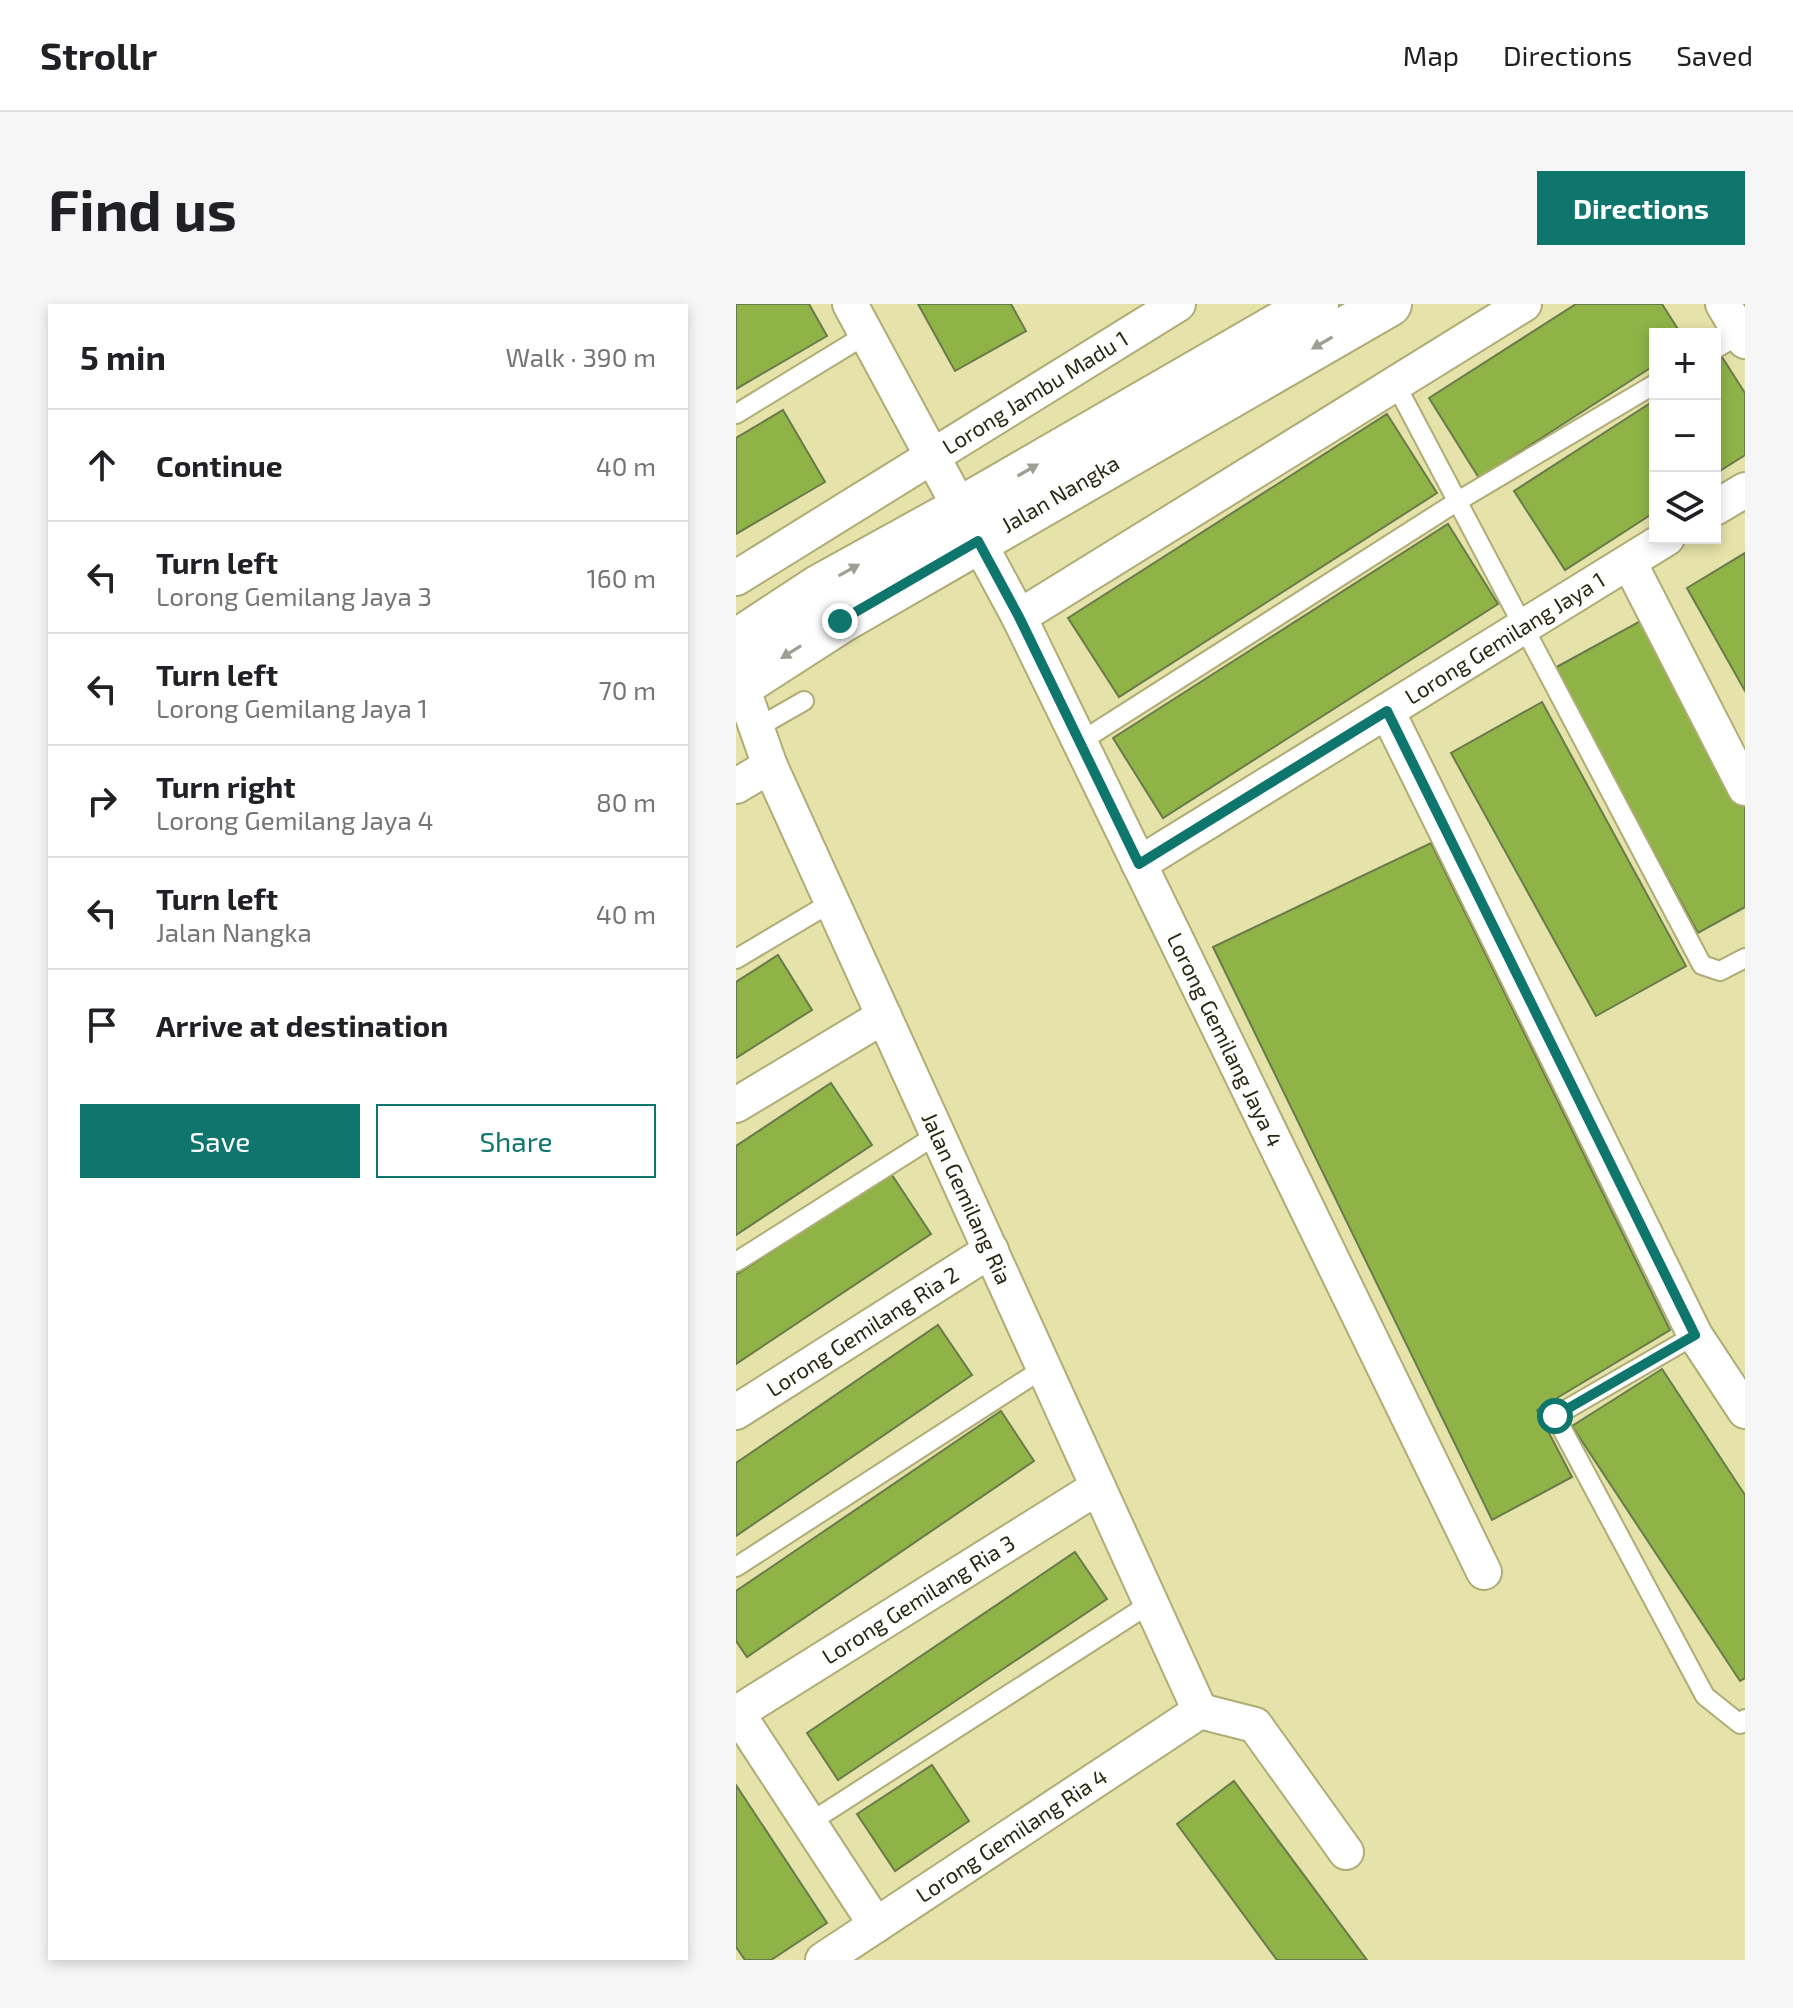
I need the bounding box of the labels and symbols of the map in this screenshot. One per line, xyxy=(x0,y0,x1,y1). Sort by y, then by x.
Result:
street label: Lorong Jambu Madu 1 xyxy=(937,324,1132,459)
one-way arrow xyxy=(1310,336,1333,350)
street label: Jalan Nangka xyxy=(996,449,1123,537)
one-way arrow xyxy=(1017,463,1040,477)
one-way arrow xyxy=(838,564,861,577)
street label: Lorong Gemilang Jaya 1 xyxy=(1400,566,1609,709)
route end xyxy=(822,603,858,639)
one-way arrow xyxy=(780,645,801,660)
street label: Lorong Gemilang Jaya 4 xyxy=(1163,928,1289,1151)
street label: Jalan Gemilang Ria xyxy=(917,1108,1018,1288)
street label: Lorong Gemilang Ria 2 xyxy=(761,1260,963,1401)
route start xyxy=(1537,1398,1573,1434)
street label: Lorong Gemilang Ria 3 xyxy=(817,1529,1019,1669)
street label: Lorong Gemilang Ria 4 xyxy=(911,1762,1111,1907)

